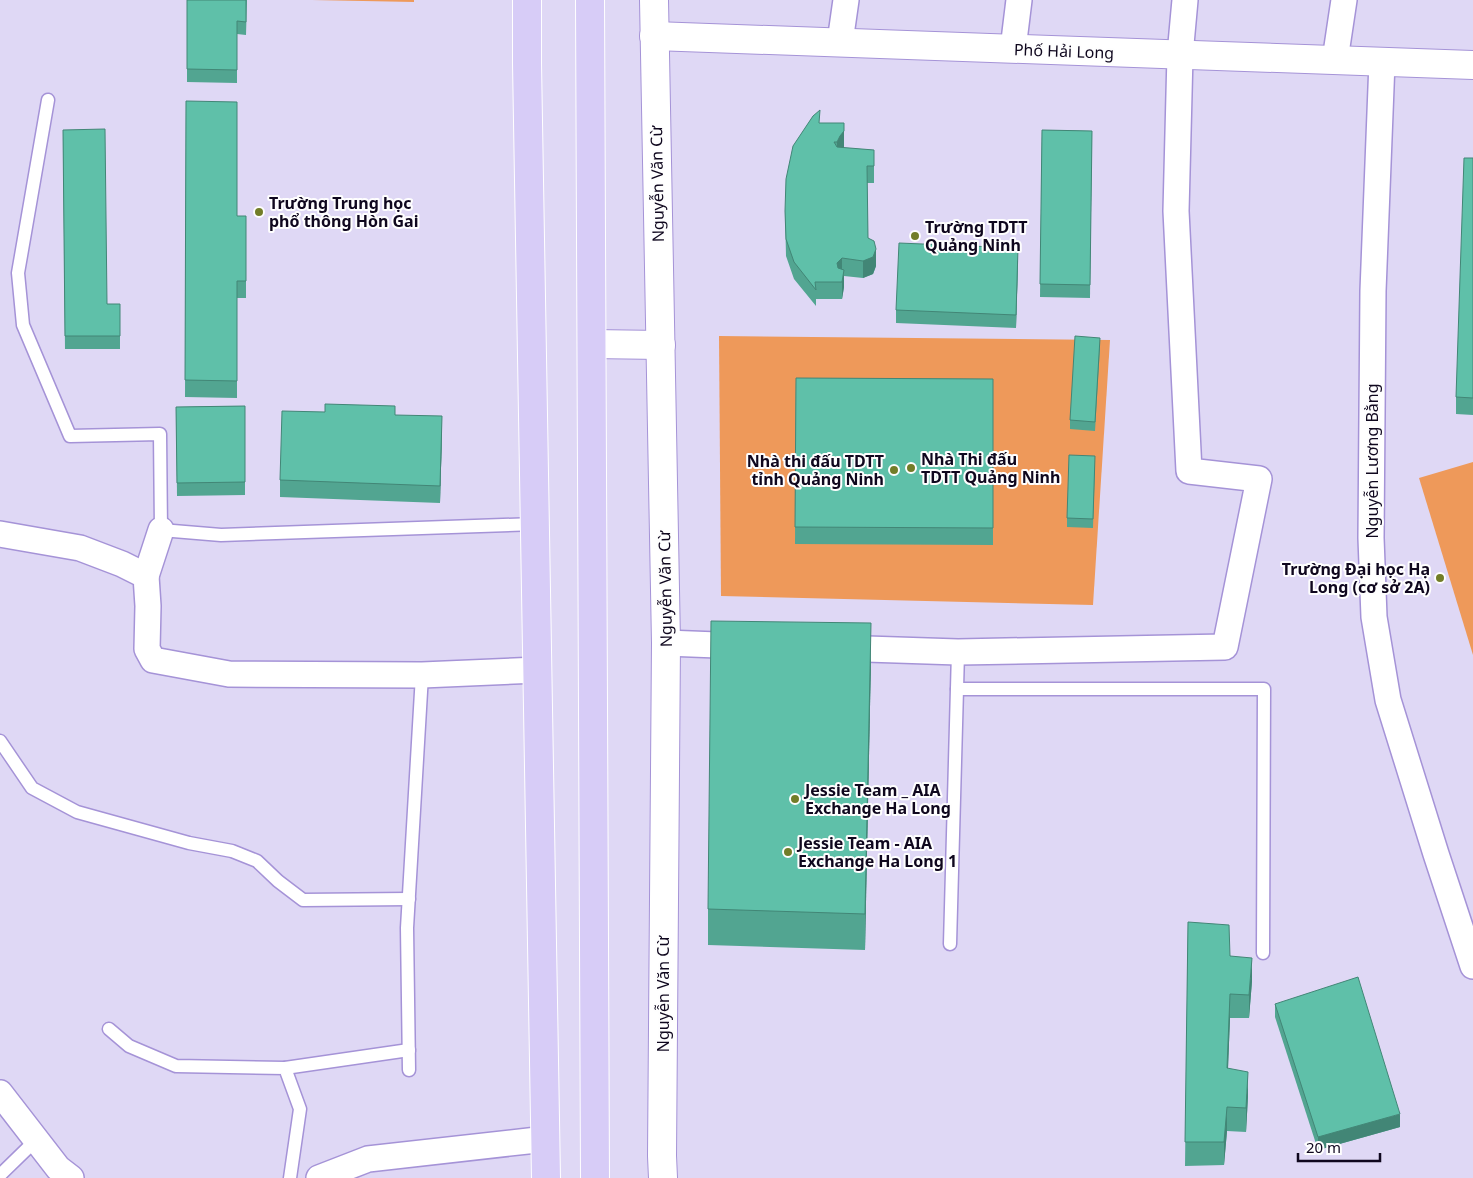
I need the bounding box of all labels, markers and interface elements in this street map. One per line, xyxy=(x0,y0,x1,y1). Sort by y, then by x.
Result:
street label: Phố Hải Long xyxy=(1013,38,1115,64)
street label: Nguyễn Văn Cừ xyxy=(645,124,669,242)
place label: Trường Trung học phổ thông Hòn Gai xyxy=(269,192,418,232)
marker: Trường Trung học phổ thông Hòn Gai xyxy=(253,206,265,218)
place label: Trường TDTT Quảng Ninh xyxy=(925,216,1028,256)
marker: Trường TDTT Quảng Ninh xyxy=(909,230,921,242)
street label: Nguyễn Lương Bằng xyxy=(1361,383,1383,539)
place label: Nhà Thi đấu TDTT Quảng Ninh xyxy=(921,448,1060,488)
place label: Nhà thi đấu TDTT tỉnh Quảng Ninh xyxy=(747,450,884,490)
marker: Nhà Thi đấu TDTT Quảng Ninh xyxy=(905,462,917,474)
marker: Nhà thi đấu TDTT tỉnh Quảng Ninh xyxy=(888,464,900,476)
street label: Nguyễn Văn Cừ xyxy=(653,529,677,647)
place label: Trường Đại học Hạ Long (cơ sở 2A) xyxy=(1282,558,1430,598)
marker: Trường Đại học Hạ Long (cơ sở 2A) xyxy=(1434,572,1446,584)
place label: Jessie Team _ AIA Exchange Ha Long xyxy=(803,779,951,819)
marker: Jessie Team _ AIA Exchange Ha Long xyxy=(789,793,801,805)
place label: Jessie Team - AIA Exchange Ha Long 1 xyxy=(796,832,957,872)
marker: Jessie Team - AIA Exchange Ha Long 1 xyxy=(782,846,794,858)
street label: Nguyễn Văn Cừ xyxy=(652,935,674,1052)
scale bar xyxy=(1298,1130,1380,1162)
text: 20 m xyxy=(1306,1137,1341,1157)

